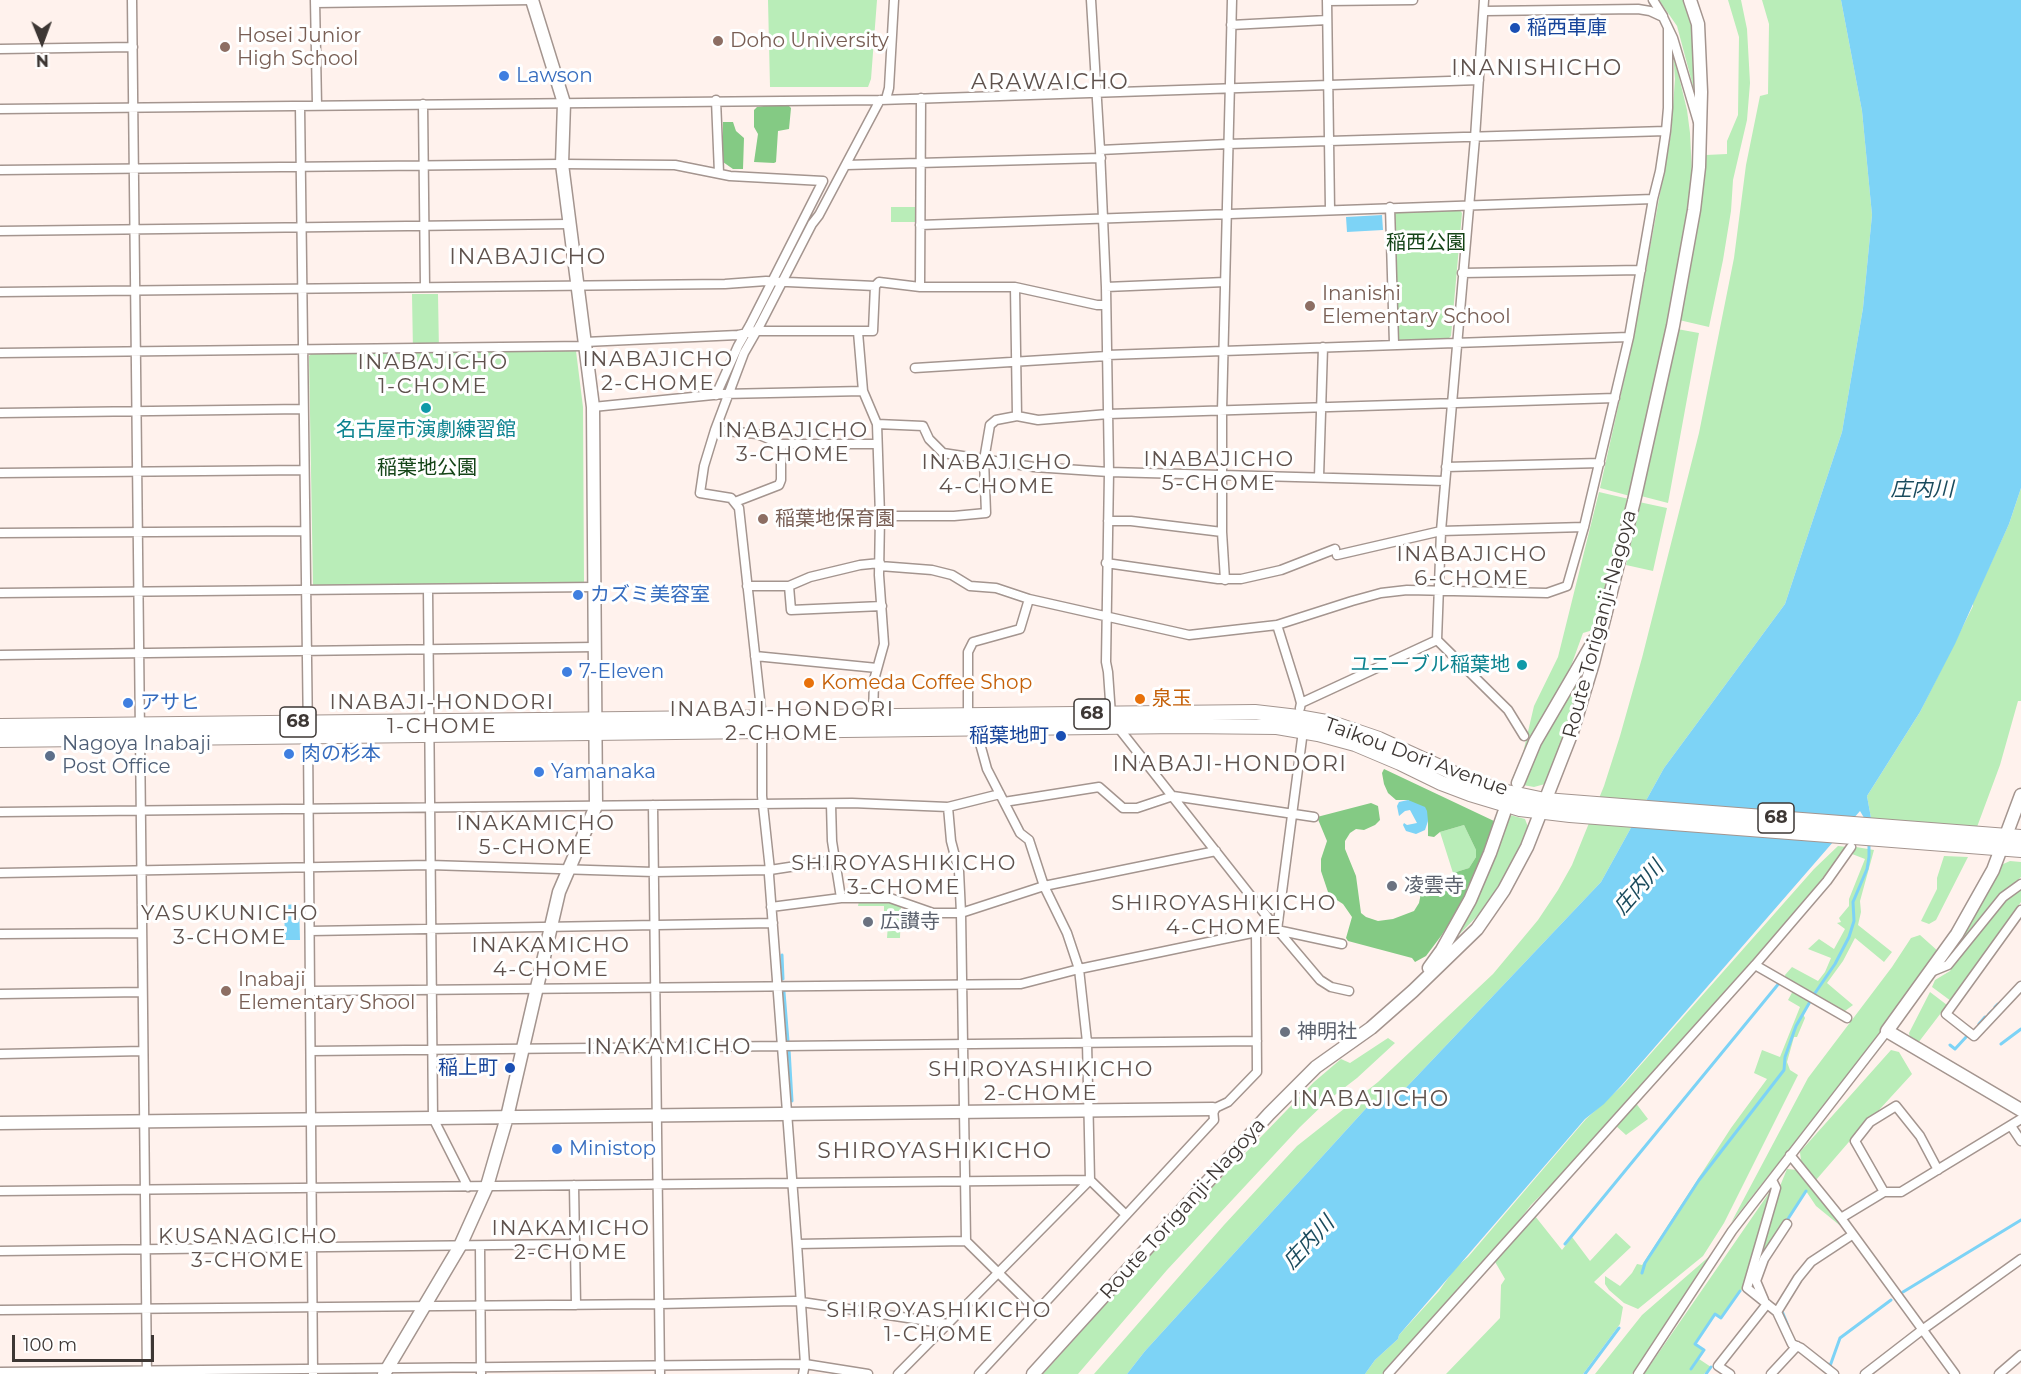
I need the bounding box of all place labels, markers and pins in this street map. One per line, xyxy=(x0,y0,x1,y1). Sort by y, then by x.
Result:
place label: 稲西車庫 xyxy=(1527,16,1607,40)
marker: 稲西車庫 xyxy=(1508,21,1522,35)
place label: Hosei Junior High School xyxy=(237,24,361,71)
place label: Doho University xyxy=(730,29,889,53)
marker: Doho University xyxy=(711,34,725,48)
marker: Hosei Junior High School xyxy=(218,40,232,54)
place label: Lawson xyxy=(516,64,593,88)
marker: Lawson xyxy=(497,69,511,83)
place label: Inanishi Elementary School xyxy=(1322,282,1511,329)
marker: Inanishi Elementary School xyxy=(1303,299,1317,313)
marker: 名古屋市演劇練習館 xyxy=(419,401,433,415)
place label: 名古屋市演劇練習館 xyxy=(336,418,516,442)
place label: 稲葉地保育園 xyxy=(775,507,895,531)
marker: 稲葉地保育園 xyxy=(756,512,770,526)
place label: カズミ美容室 xyxy=(590,583,710,607)
marker: カズミ美容室 xyxy=(571,588,585,602)
place label: ユニーブル稲葉地 xyxy=(1350,653,1510,677)
marker: ユニーブル稲葉地 xyxy=(1515,658,1529,672)
place label: 7-Eleven xyxy=(579,660,664,684)
marker: 7-Eleven xyxy=(560,665,574,679)
place label: Komeda Coffee Shop xyxy=(821,671,1032,695)
marker: Komeda Coffee Shop xyxy=(802,676,816,690)
place label: 泉玉 xyxy=(1152,687,1192,711)
place label: アサヒ xyxy=(140,691,200,715)
marker: 泉玉 xyxy=(1133,692,1147,706)
marker: アサヒ xyxy=(121,696,135,710)
place label: 稲葉地町 xyxy=(969,724,1049,748)
marker: 稲葉地町 xyxy=(1054,729,1068,743)
place label: Nagoya Inabaji Post Office xyxy=(62,732,211,779)
place label: 肉の杉本 xyxy=(301,742,381,766)
marker: 肉の杉本 xyxy=(282,747,296,761)
marker: Nagoya Inabaji Post Office xyxy=(43,749,57,763)
place label: Yamanaka xyxy=(551,760,656,784)
marker: Yamanaka xyxy=(532,765,546,779)
place label: 凌雲寺 xyxy=(1404,874,1464,898)
marker: 凌雲寺 xyxy=(1385,879,1399,893)
place label: 広讃寺 xyxy=(880,910,940,934)
marker: 広讃寺 xyxy=(861,915,875,929)
place label: Inabaji Elementary Shool xyxy=(238,968,415,1015)
marker: Inabaji Elementary Shool xyxy=(219,984,233,998)
place label: 神明社 xyxy=(1297,1020,1357,1044)
marker: 神明社 xyxy=(1278,1025,1292,1039)
place label: 稲上町 xyxy=(438,1056,498,1080)
marker: 稲上町 xyxy=(503,1061,517,1075)
place label: Ministop xyxy=(569,1137,656,1161)
marker: Ministop xyxy=(550,1142,564,1156)

